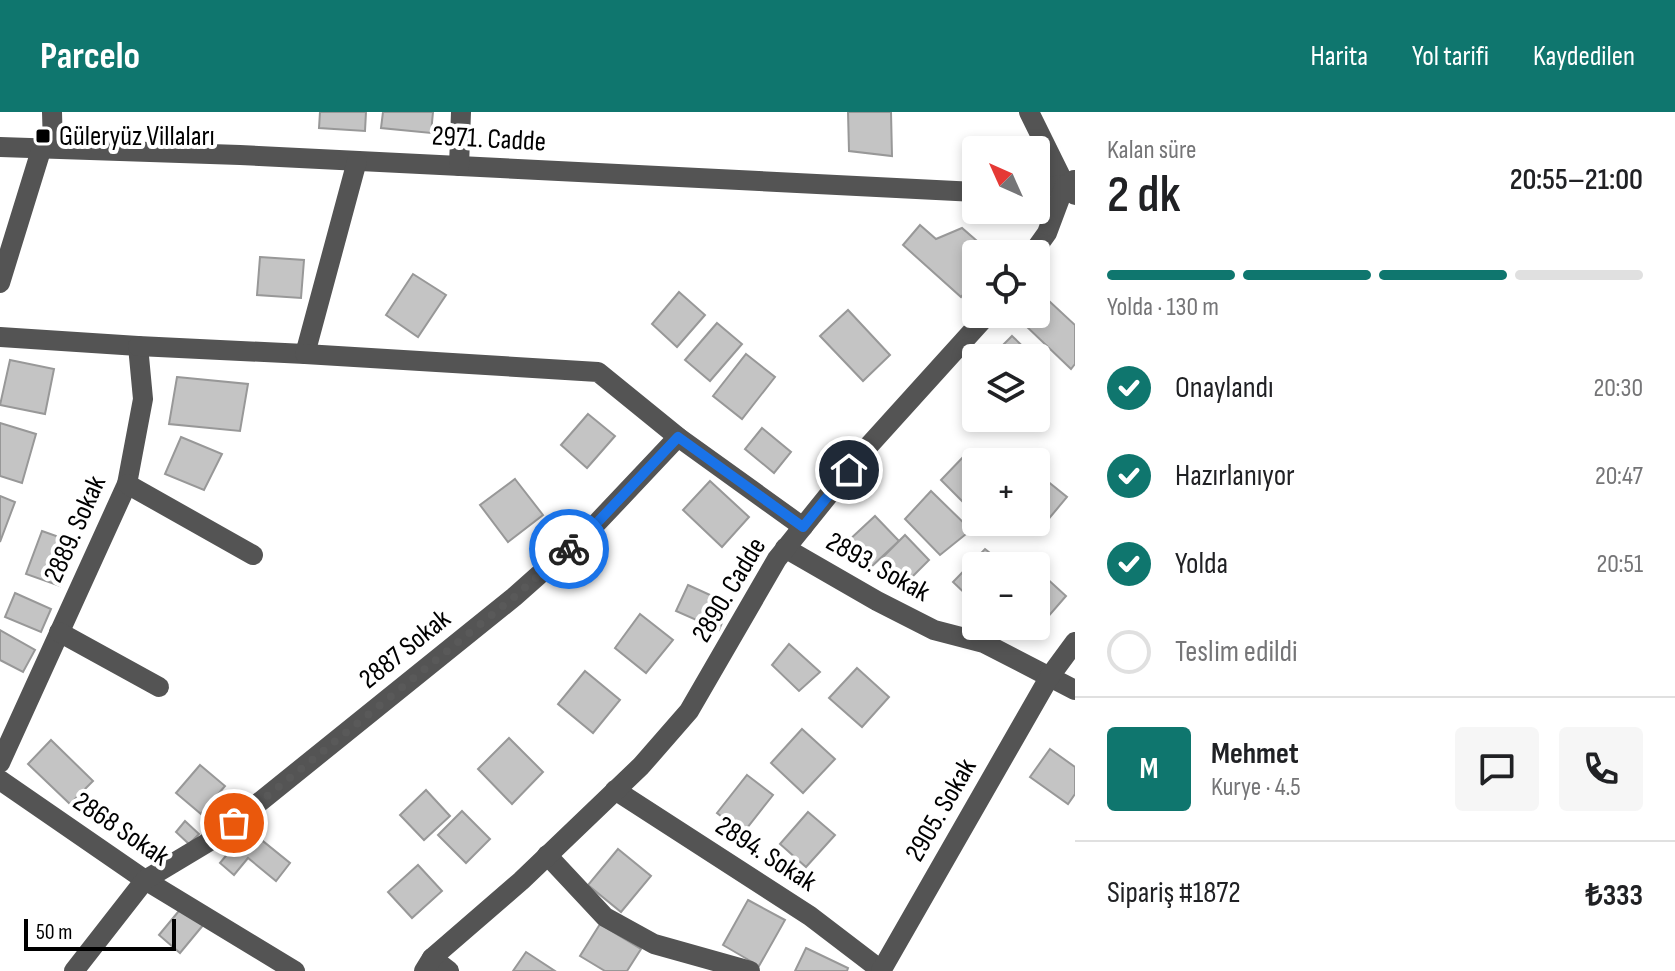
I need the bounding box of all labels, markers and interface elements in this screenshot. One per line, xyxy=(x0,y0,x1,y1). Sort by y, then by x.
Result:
text: Parcelo xyxy=(40,34,140,79)
text: Harita xyxy=(1311,40,1368,73)
text: Yol tarifi xyxy=(1412,40,1489,73)
text: Kaydedilen xyxy=(1533,40,1635,73)
place label: Güleryüz Villaları xyxy=(59,120,215,153)
street label: 2971. Cadde xyxy=(431,120,547,158)
marker: Güleryüz Villaları xyxy=(34,127,52,145)
text: Kalan süre xyxy=(1107,135,1196,166)
north arrow xyxy=(962,136,1050,224)
map controls xyxy=(962,136,1050,640)
text: 20:55–21:00 xyxy=(1510,162,1643,198)
text: 2 dk xyxy=(1107,164,1181,227)
button: locate xyxy=(962,240,1050,328)
text: Yolda · 130 m xyxy=(1107,292,1219,323)
button: layers xyxy=(962,344,1050,432)
icon: check xyxy=(1107,366,1151,410)
text: Onaylandı xyxy=(1175,370,1274,406)
text: 20:30 xyxy=(1594,373,1643,404)
pin xyxy=(815,436,883,504)
icon: home xyxy=(827,448,871,492)
button: + xyxy=(962,448,1050,536)
icon: check xyxy=(1107,454,1151,498)
text: Hazırlanıyor xyxy=(1175,458,1295,494)
text: 20:47 xyxy=(1595,461,1643,492)
street label: 2889. Sokak xyxy=(37,470,113,587)
courier xyxy=(529,509,609,589)
street label: 2893. Sokak xyxy=(820,525,936,609)
icon: bike xyxy=(547,527,591,571)
street label: 2890. Cadde xyxy=(685,532,773,648)
icon: check xyxy=(1107,542,1151,586)
text: Yolda xyxy=(1175,546,1228,582)
text: 20:51 xyxy=(1597,549,1643,580)
button: − xyxy=(962,552,1050,640)
street label: 2887 Sokak xyxy=(353,602,457,696)
text: Teslim edildi xyxy=(1175,634,1298,670)
button: chat xyxy=(1455,727,1539,811)
button: phone xyxy=(1559,727,1643,811)
text: Mehmet xyxy=(1211,736,1299,772)
text: M xyxy=(1140,751,1158,787)
street label: 2905. Sokak xyxy=(898,753,984,867)
text: Kurye · 4.5 xyxy=(1211,772,1301,803)
street label: 2868 Sokak xyxy=(67,785,175,873)
pin xyxy=(200,789,268,857)
icon: bag xyxy=(212,801,256,845)
street label: 2894. Sokak xyxy=(709,809,823,899)
text: Sipariş #1872 xyxy=(1107,875,1241,911)
text: ₺333 xyxy=(1585,878,1643,914)
scale bar xyxy=(24,915,176,951)
text: 50 m xyxy=(36,919,72,946)

